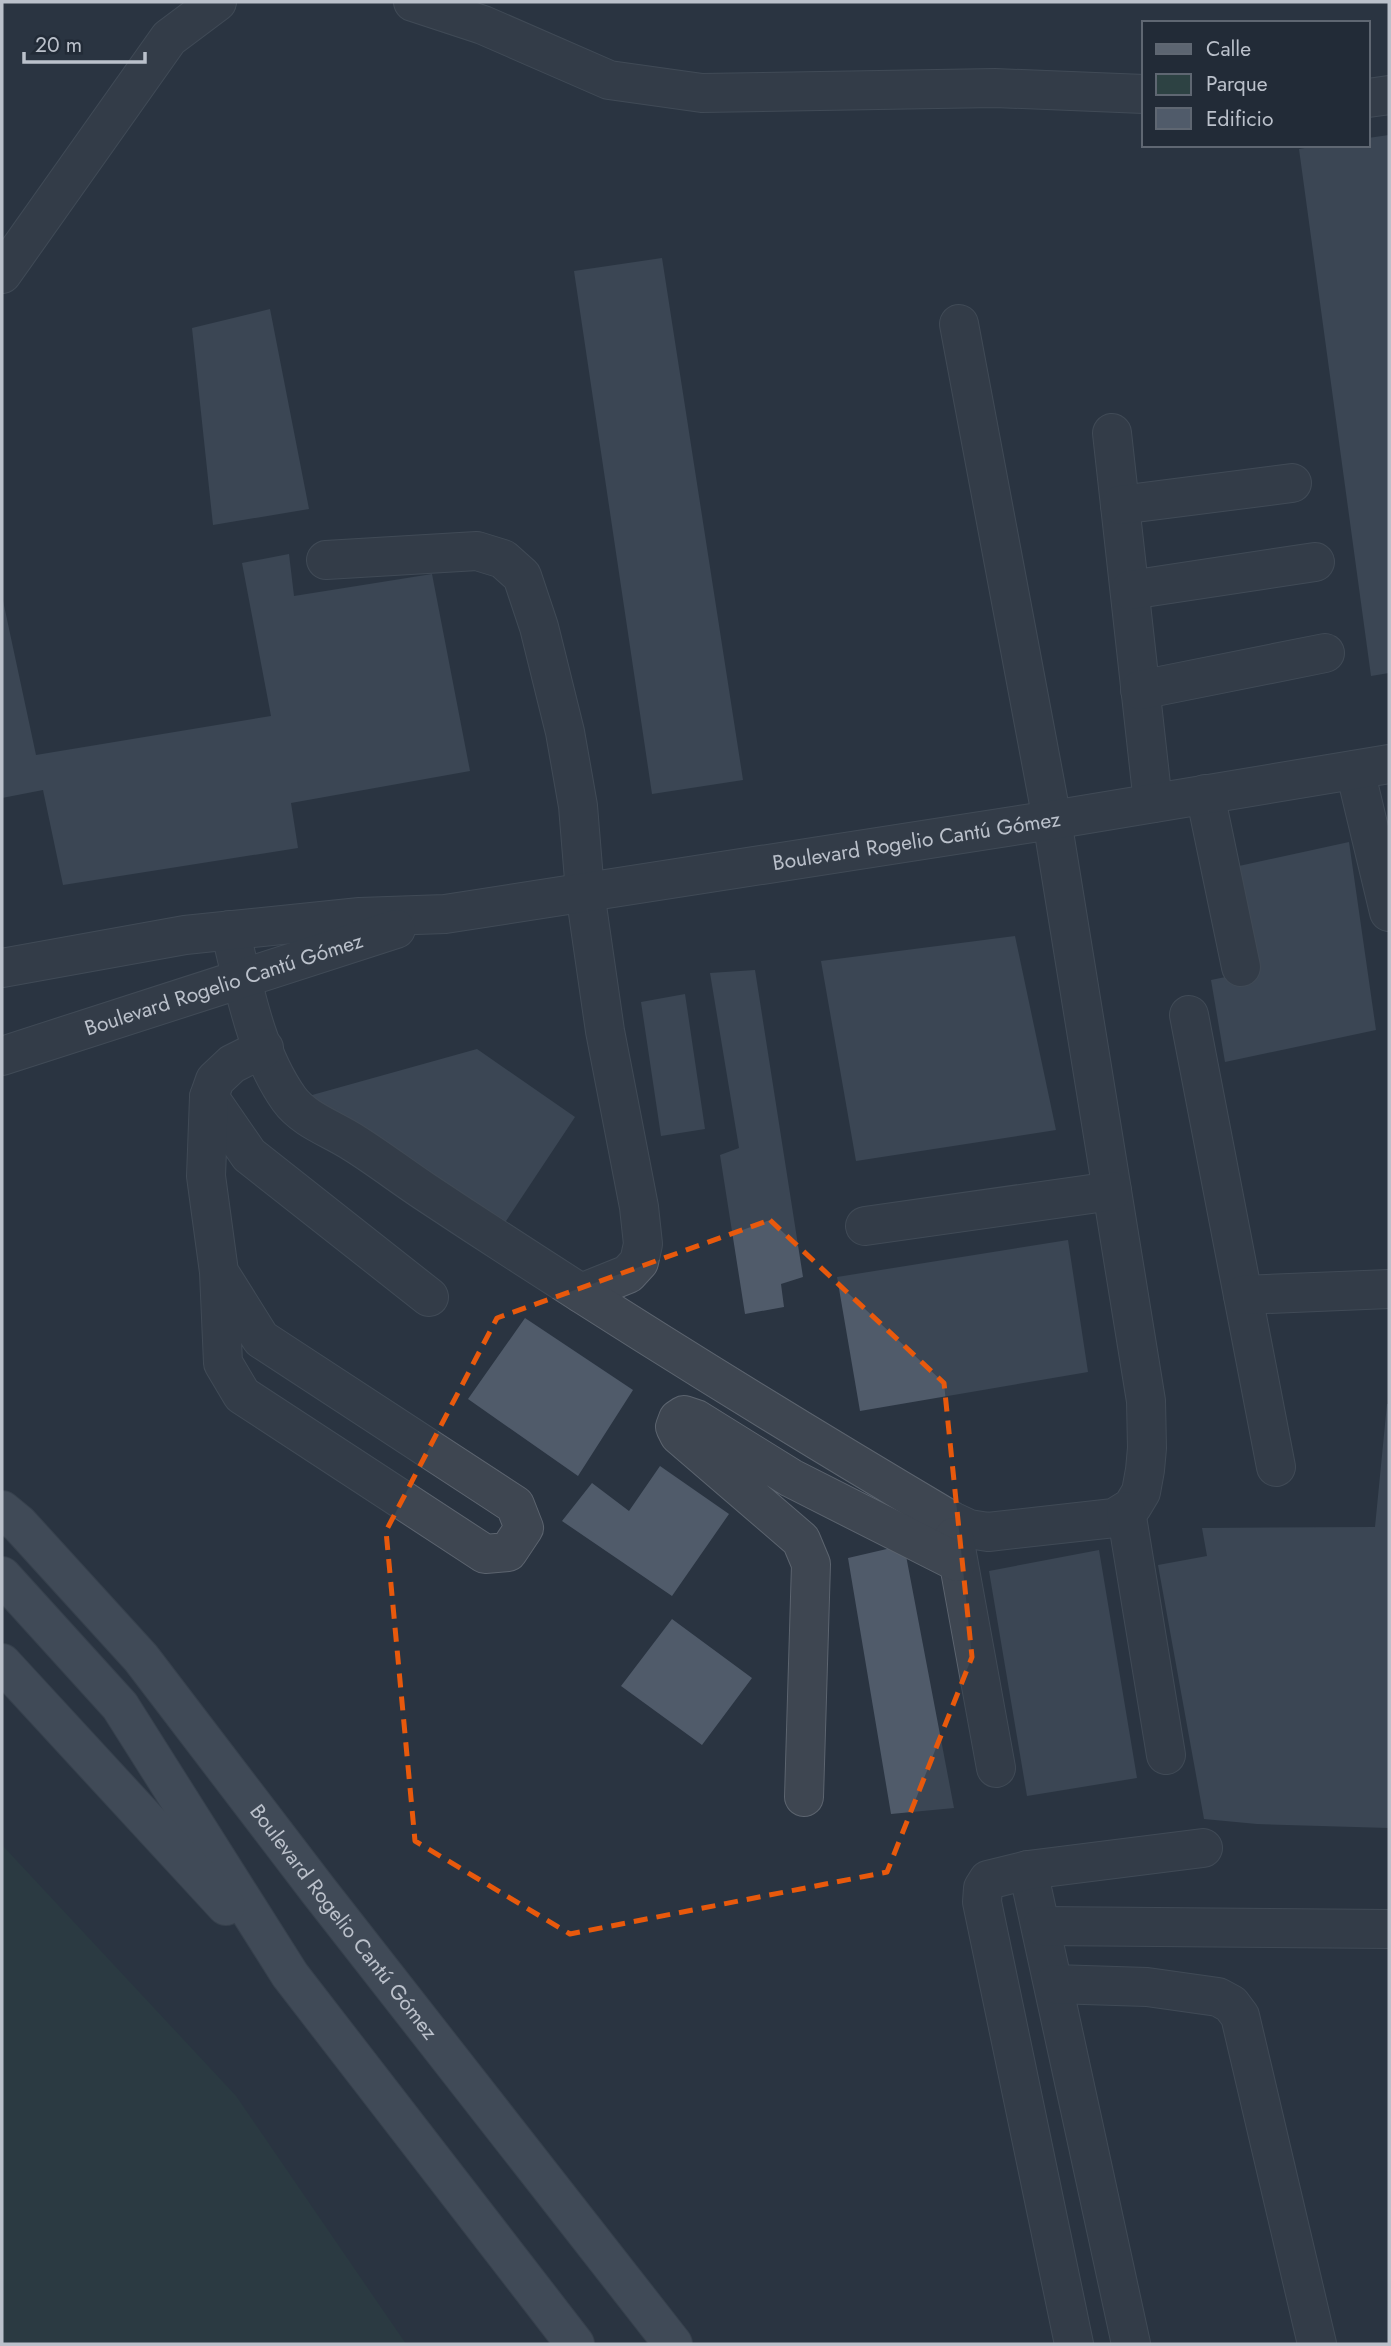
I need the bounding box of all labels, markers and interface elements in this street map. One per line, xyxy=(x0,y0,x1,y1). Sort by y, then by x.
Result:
scale bar xyxy=(24,21,145,65)
legend xyxy=(1142,21,1370,147)
text: 20 m xyxy=(35,30,82,60)
text: Calle xyxy=(1206,34,1251,64)
text: Parque xyxy=(1206,69,1268,99)
text: Edificio xyxy=(1206,104,1273,134)
street label: Boulevard Rogelio Cantú Gómez xyxy=(770,804,1063,878)
street label: Boulevard Rogelio Cantú Gómez xyxy=(81,926,367,1043)
street label: Boulevard Rogelio Cantú Gómez xyxy=(243,1798,445,2046)

